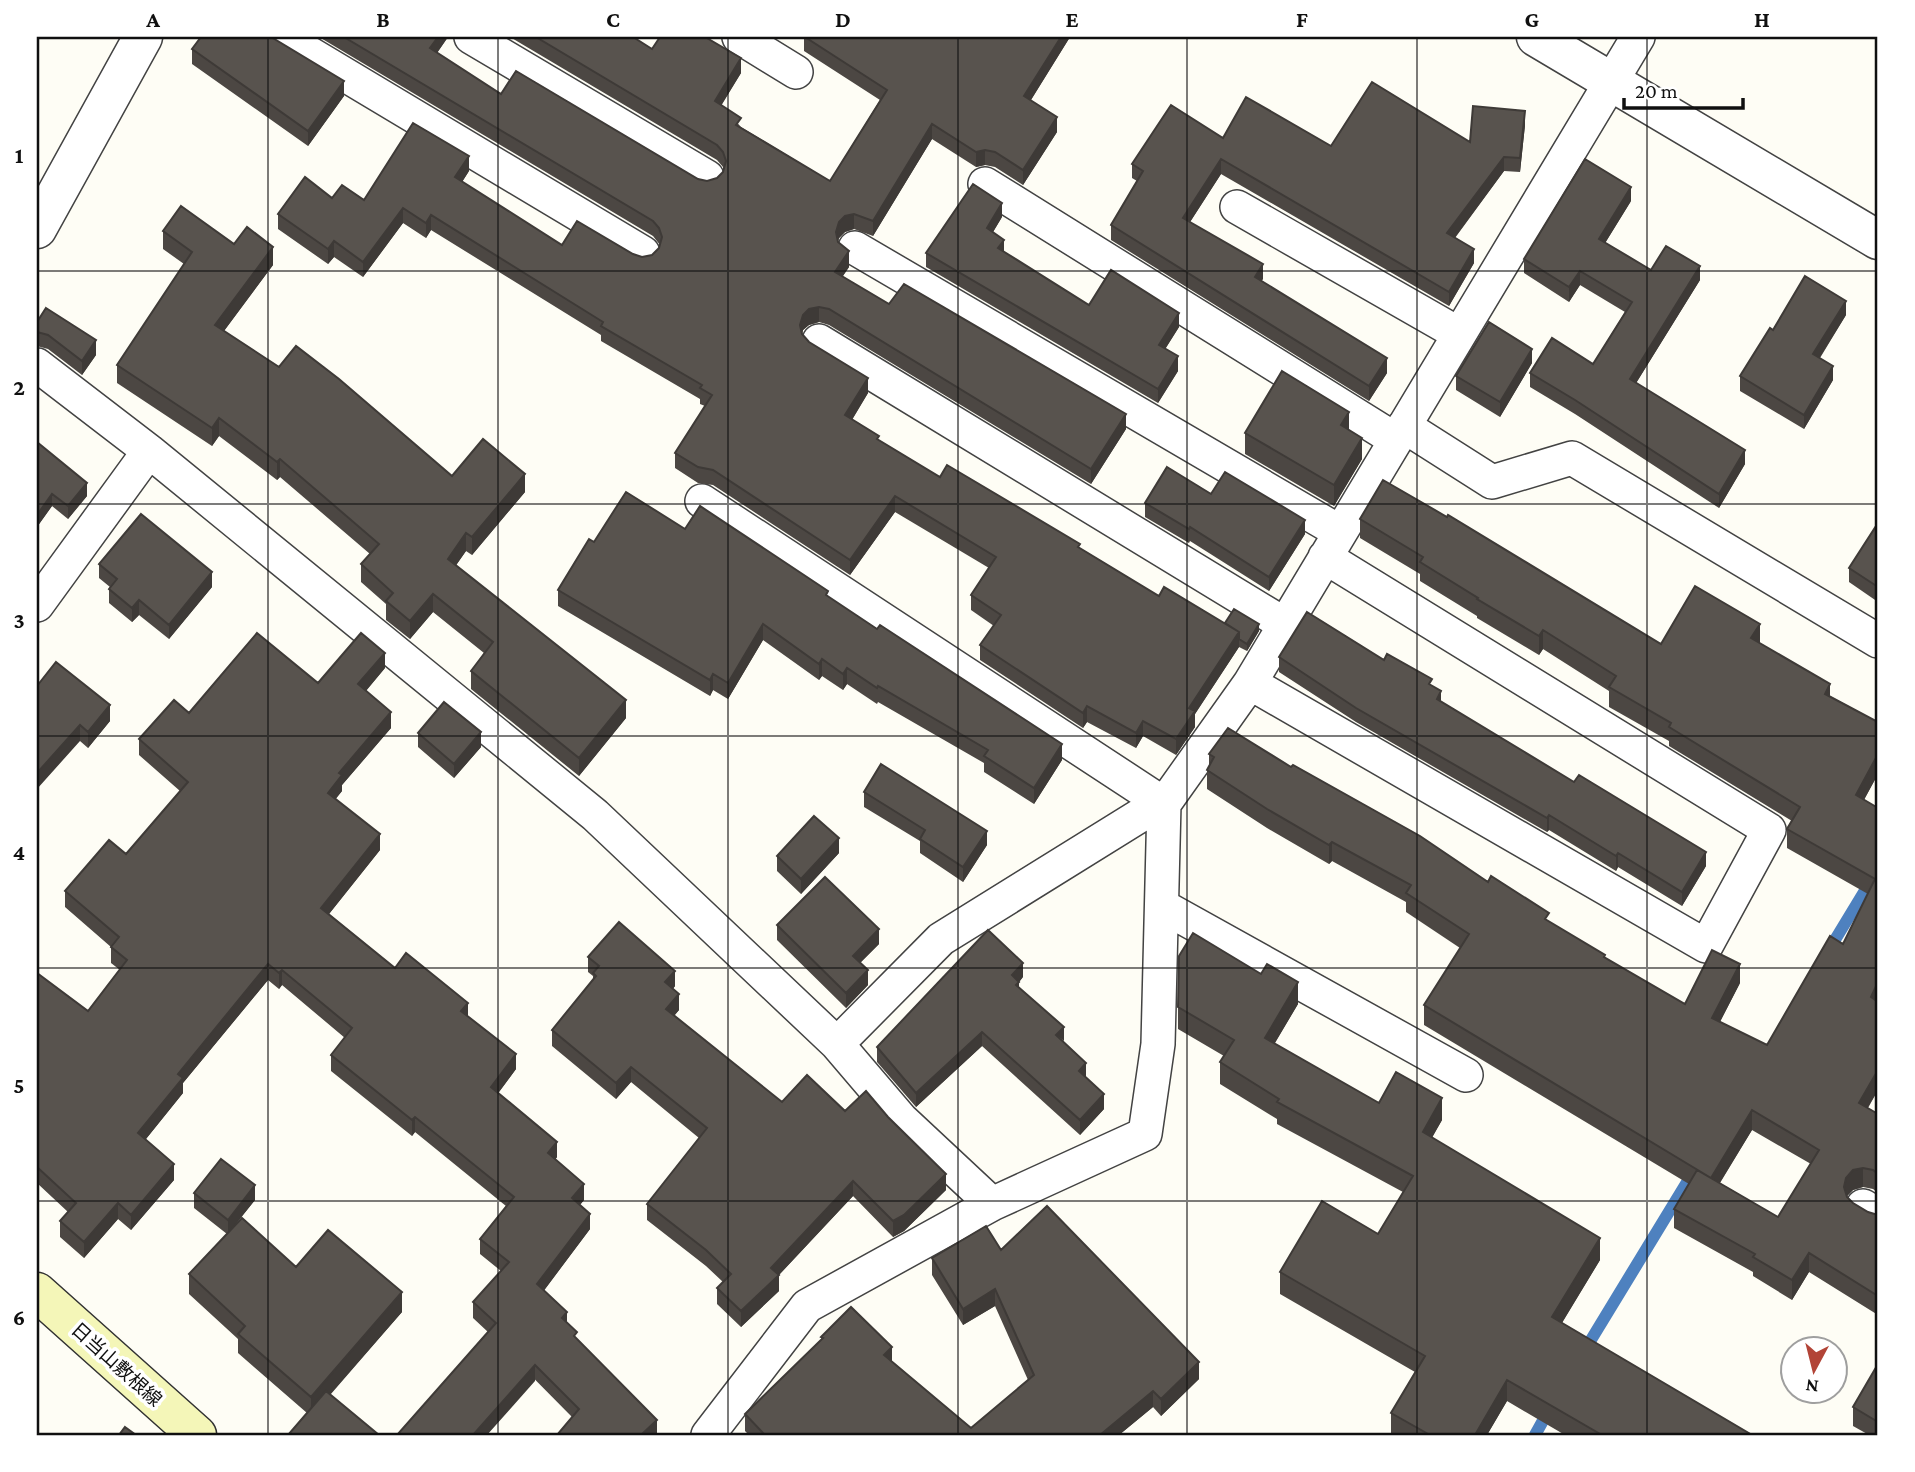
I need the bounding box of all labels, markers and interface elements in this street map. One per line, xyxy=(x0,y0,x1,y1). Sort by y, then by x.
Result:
text: A xyxy=(145,6,160,32)
text: B xyxy=(376,6,390,32)
text: C xyxy=(606,6,620,32)
text: D xyxy=(835,6,851,32)
text: E xyxy=(1065,6,1079,32)
text: F xyxy=(1296,6,1308,32)
text: G xyxy=(1525,6,1540,32)
text: H xyxy=(1754,6,1770,32)
scale bar xyxy=(1624,66,1744,110)
text: 20 m xyxy=(1635,79,1678,103)
text: 1 xyxy=(15,142,24,168)
text: 2 xyxy=(13,374,25,400)
text: 3 xyxy=(13,607,25,633)
text: 4 xyxy=(13,839,25,865)
text: 5 xyxy=(13,1072,25,1098)
text: 6 xyxy=(13,1304,25,1330)
street label: 日当山敷根線 xyxy=(67,1318,166,1410)
north arrow xyxy=(1778,1336,1848,1406)
text: N xyxy=(1804,1375,1820,1398)

